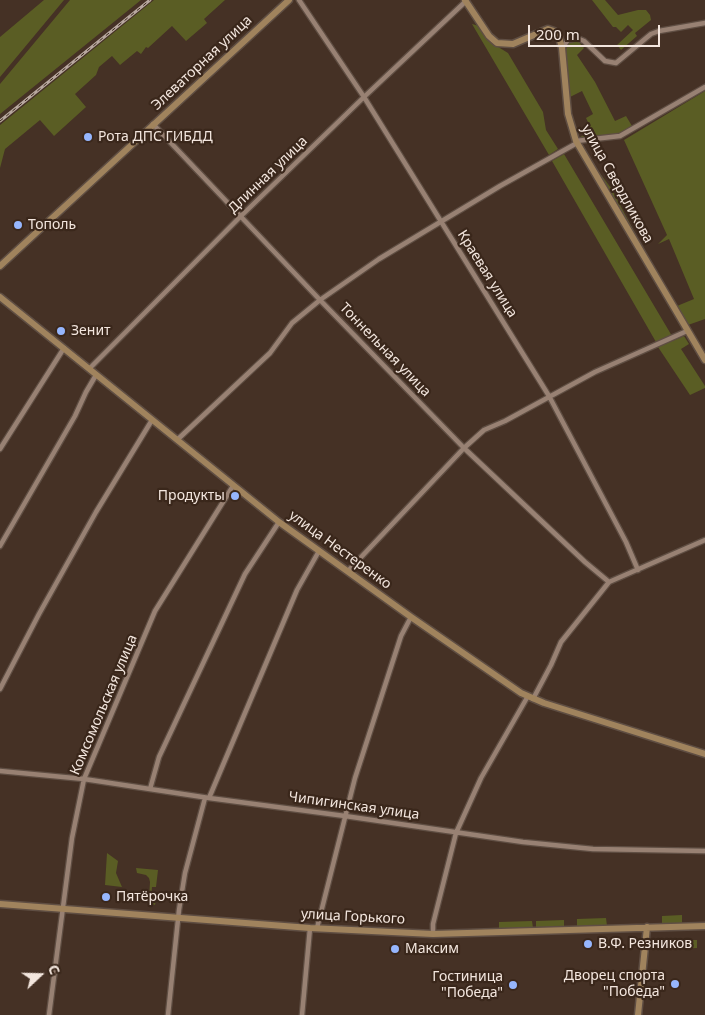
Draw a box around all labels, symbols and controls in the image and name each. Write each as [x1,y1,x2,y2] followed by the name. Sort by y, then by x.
[148,12,256,114] street label: Элеваторная улица
[530,15,662,47] scale bar
[536,24,580,44] text: 200 m
[577,122,657,246] street label: улица Свердликова
[98,129,213,145] place label: Рота ДПС ГИБДД
[82,131,94,143] marker: Рота ДПС ГИБДД
[225,133,311,217] street label: Длинная улица
[28,217,76,233] place label: Тополь
[12,219,24,231] marker: Тополь
[453,227,521,321] street label: Краевая улица
[336,300,434,400] street label: Тоннельная улица
[71,323,111,339] place label: Зенит
[55,325,67,337] marker: Зенит
[158,488,225,504] place label: Продукты
[229,490,241,502] marker: Продукты
[285,507,395,593] street label: улица Нестеренко
[67,632,141,778] street label: Комсомольская улица
[287,788,421,824] street label: Чипигинская улица
[116,889,188,905] place label: Пятёрочка
[100,891,112,903] marker: Пятёрочка
[301,906,405,928] street label: улица Горького
[598,936,692,952] place label: В.Ф. Резников
[582,938,594,950] marker: В.Ф. Резников
[405,941,459,957] place label: Максим
[389,943,401,955] marker: Максим
[15,950,65,1000] north arrow
[44,962,65,977] text: С
[564,968,665,1000] place label: Дворец спорта "Победа"
[432,969,503,1002] place label: Гостиница "Победа"
[669,978,681,990] marker: Дворец спорта "Победа"
[507,979,519,991] marker: Гостиница "Победа"

